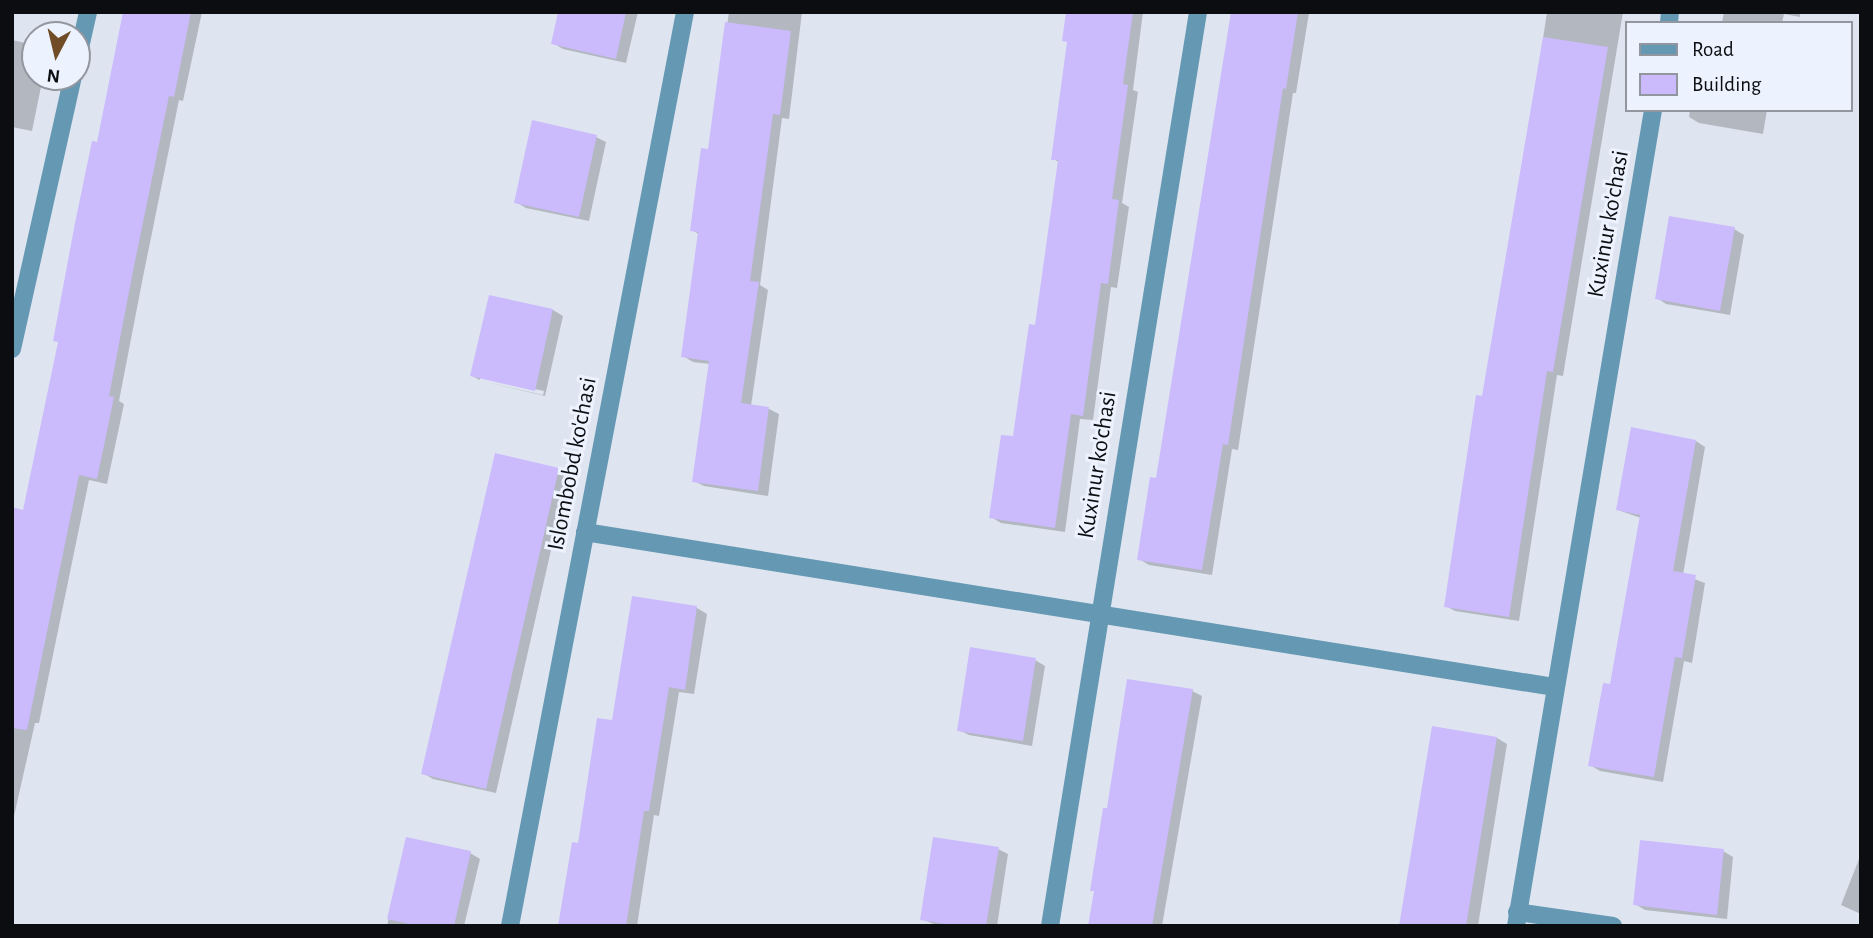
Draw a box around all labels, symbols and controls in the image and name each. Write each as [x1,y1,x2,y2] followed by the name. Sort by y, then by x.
[21,21,91,91] north arrow
[1624,21,1852,112] legend
[1692,39,1734,60] text: Road
[46,65,61,86] text: N
[1692,74,1761,95] text: Building
[1582,148,1636,300] street label: Kuxinur ko'chasi
[542,375,604,553] street label: Islombobd ko'chasi
[1072,389,1124,541] street label: Kuxinur ko'chasi

